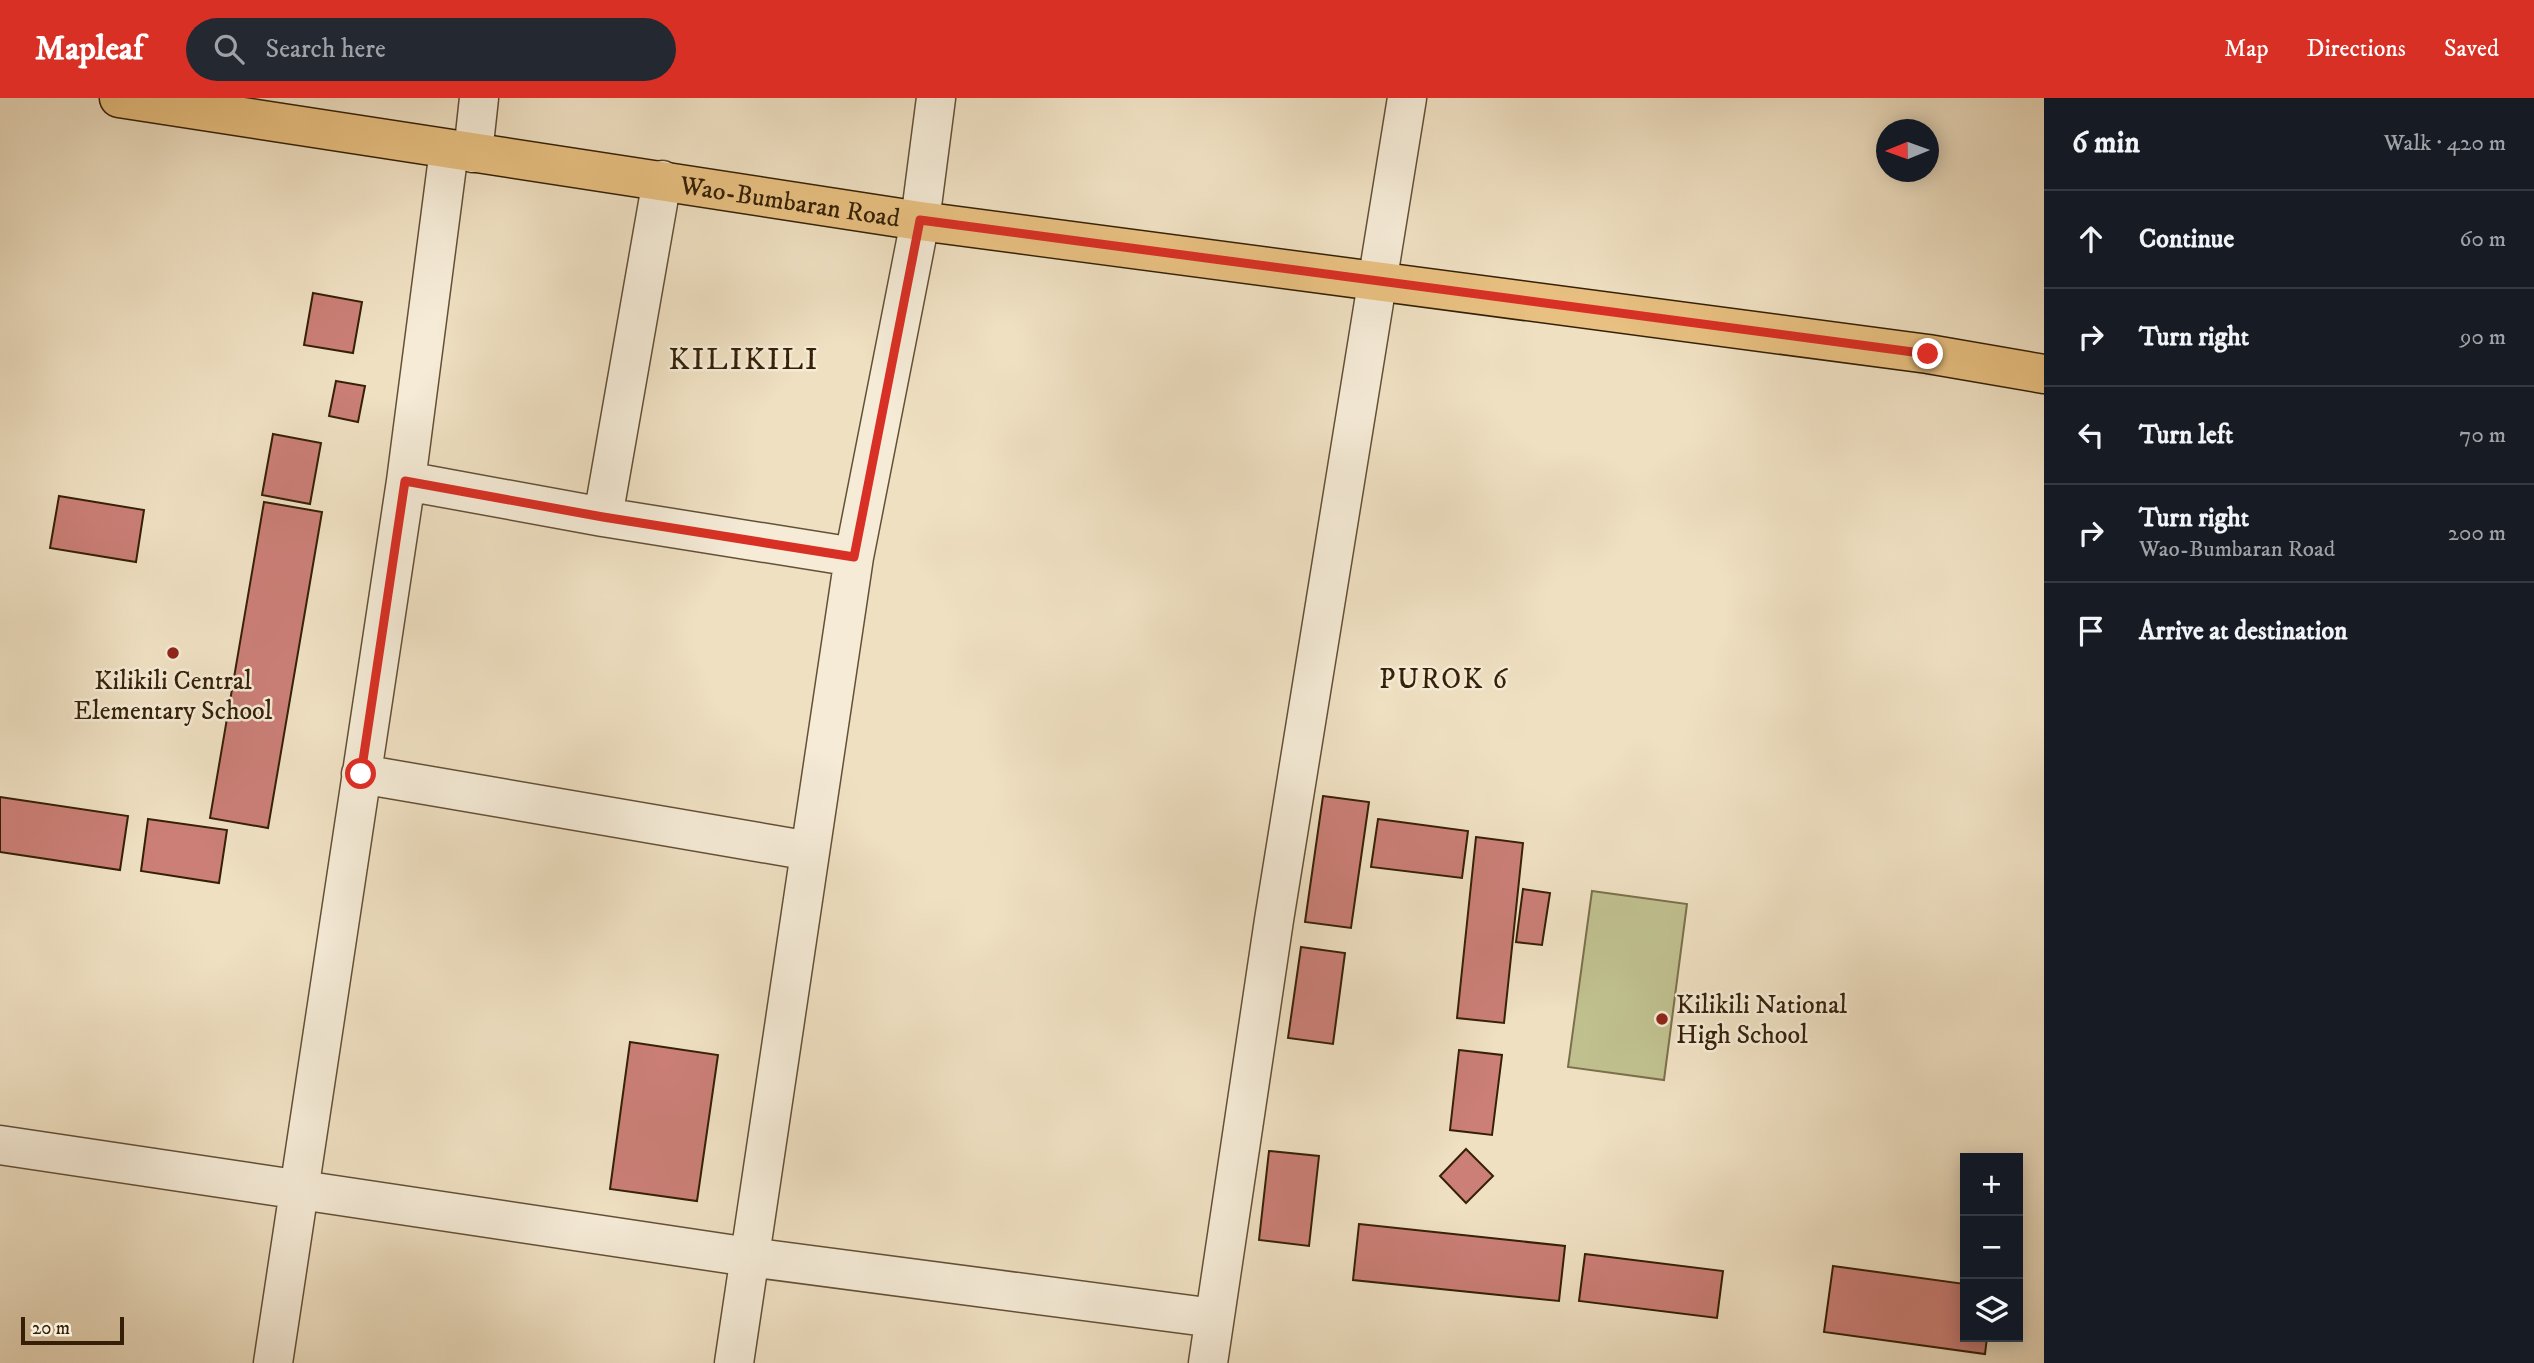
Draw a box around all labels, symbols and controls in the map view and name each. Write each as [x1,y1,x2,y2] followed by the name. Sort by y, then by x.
[186,18,676,81] search box
[35,29,144,70] text: Mapleaf
[210,30,248,68] icon: search
[266,33,386,66] text: Search here
[2224,34,2269,64] text: Map
[2307,34,2406,64] text: Directions
[2444,34,2499,64] text: Saved
[1876,119,1939,182] north arrow
[2072,125,2140,162] text: 6 min
[2384,129,2506,158] text: Walk · 420 m
[677,169,902,236] street label: Wao-Bumbaran Road
[2072,220,2110,258] icon: ahead
[2139,223,2234,256] text: Continue
[2459,225,2506,254] text: 60 m
[2072,318,2110,356] icon: right
[2139,321,2249,354] text: Turn right
[2460,323,2506,352] text: 90 m
[1912,338,1943,369] route end
[669,342,819,379] district label: KILIKILI
[2072,416,2110,454] icon: left
[2139,419,2233,452] text: Turn left
[2459,421,2506,450] text: 70 m
[2139,502,2249,535] text: Turn right
[2072,514,2110,552] icon: right
[2448,519,2506,548] text: 200 m
[2139,535,2335,564] text: Wao-Bumbaran Road
[2072,612,2110,650] icon: arrive
[2139,615,2348,648] text: Arrive at destination
[165,645,181,661] marker: Kilikili Central Elementary School
[1379,662,1509,697] district label: PUROK 6
[74,665,273,728] place label: Kilikili Central Elementary School
[345,758,376,789] route start
[1676,989,1847,1052] place label: Kilikili National High School
[1654,1011,1670,1027] marker: Kilikili National High School
[1960,1153,2023,1342] map controls
[1960,1153,2023,1216] button: +
[1960,1216,2023,1279] button: −
[1960,1279,2023,1342] button: layers
[21,1314,124,1346] scale bar
[32,1317,70,1340] text: 20 m

